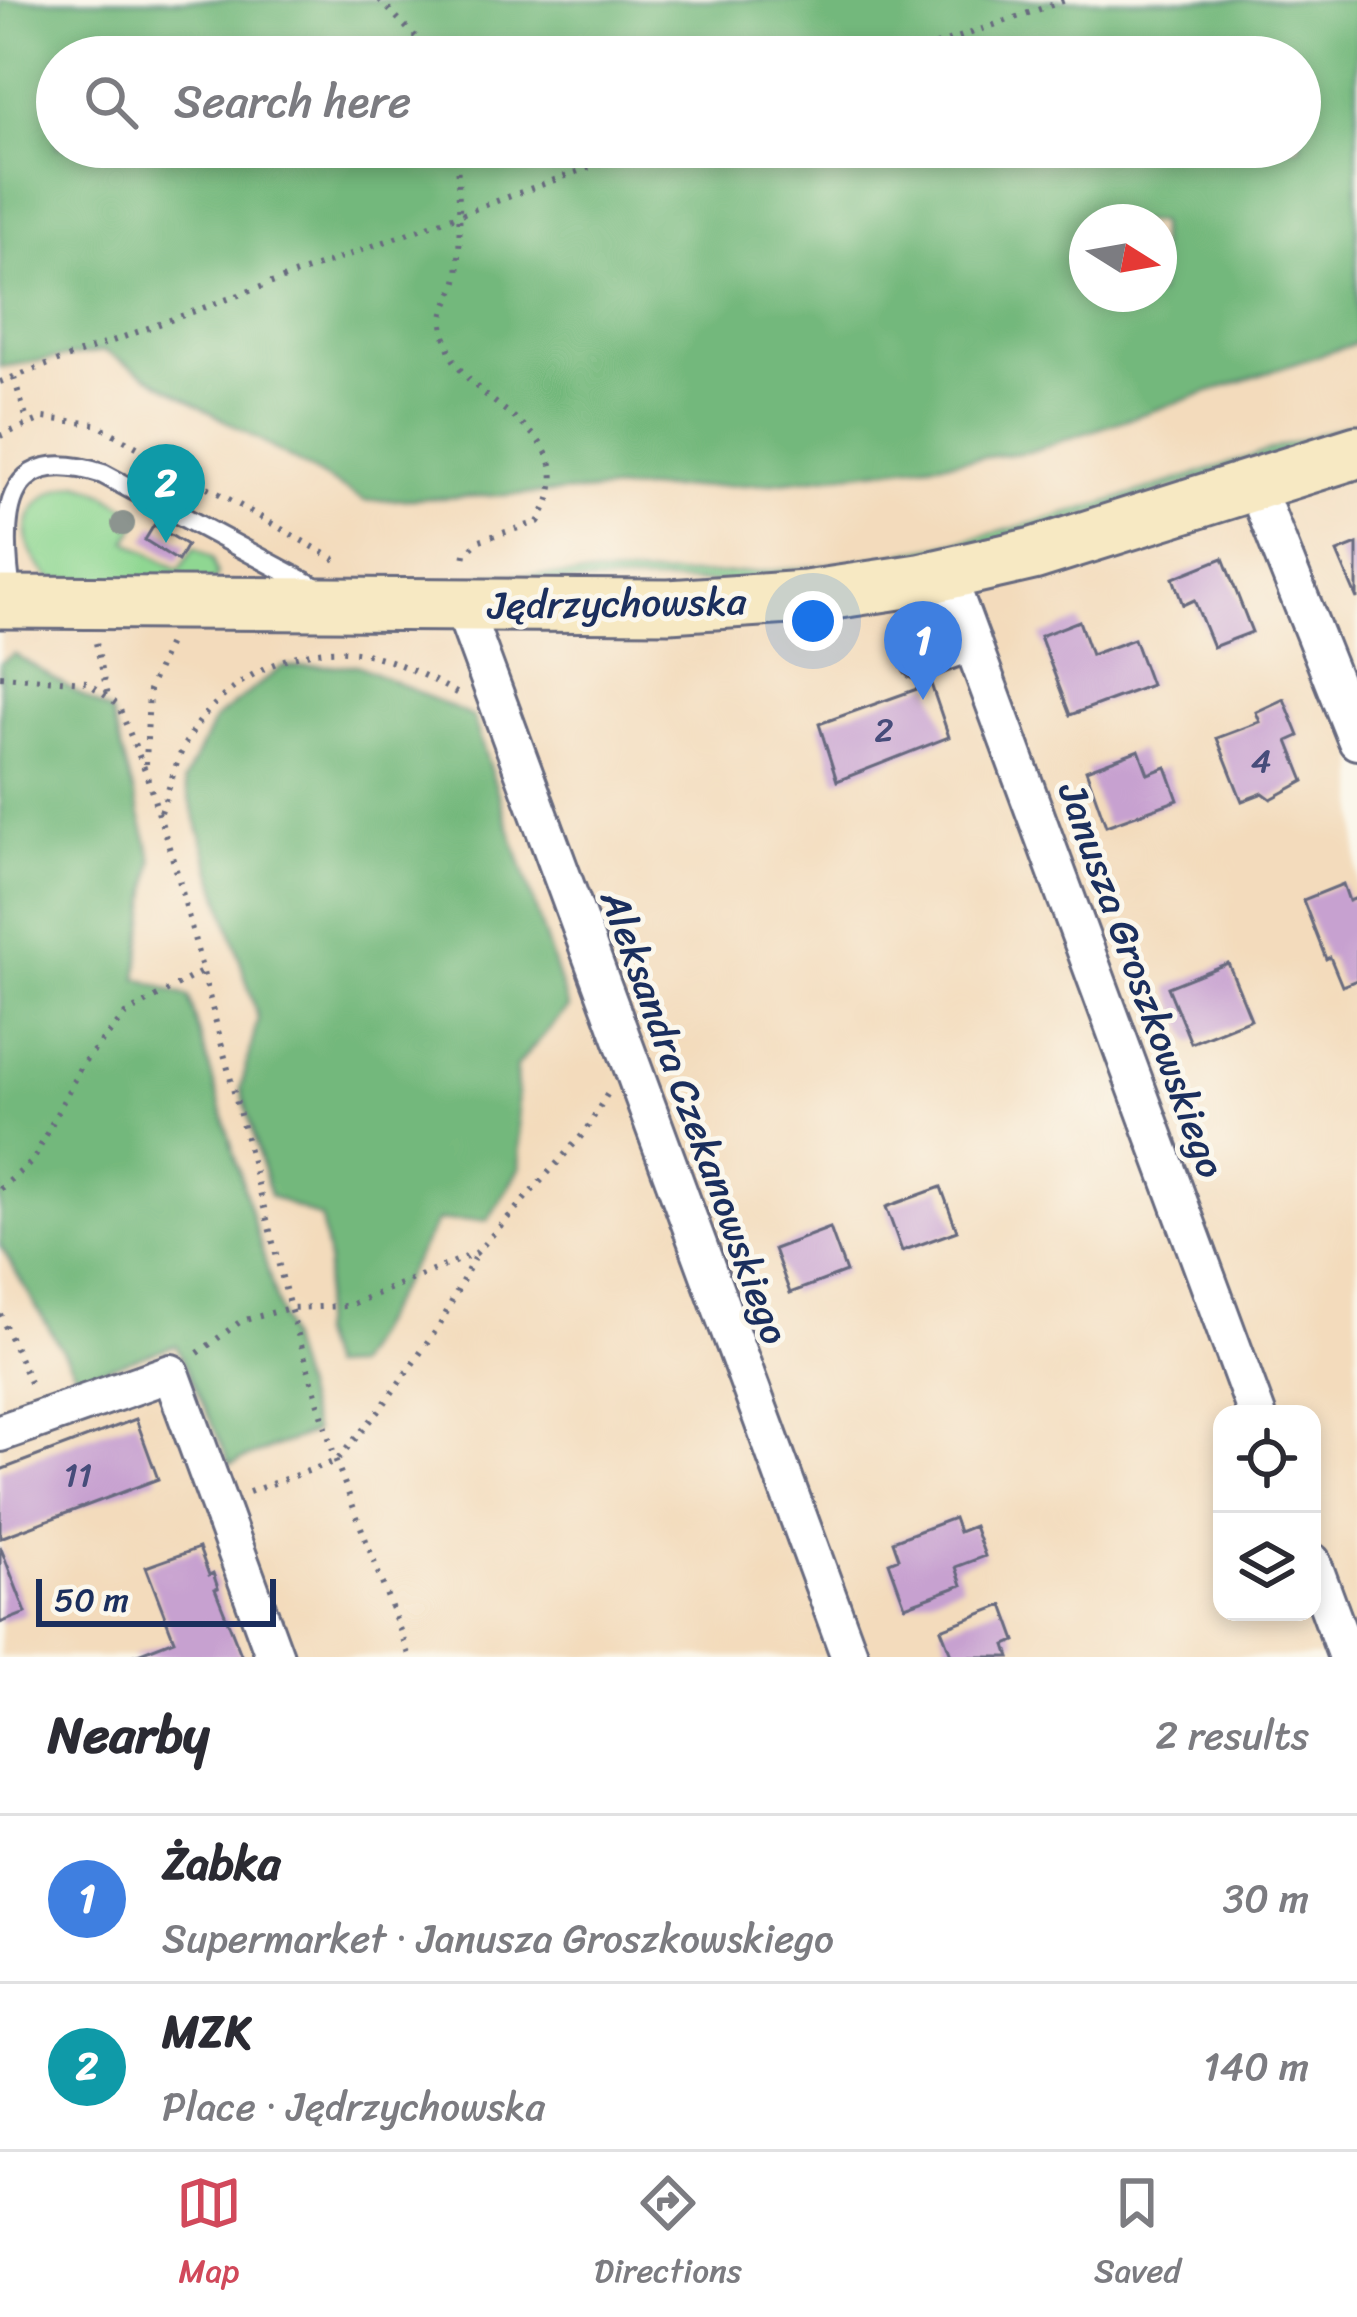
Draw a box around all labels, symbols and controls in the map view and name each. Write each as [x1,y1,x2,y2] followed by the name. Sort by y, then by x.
[36,36,1321,168] search box
[174,62,411,142] text: Search here
[78,69,144,135] icon: search
[1069,204,1177,312] north arrow
[127,444,205,543] pin: 2
[485,566,747,640] street label: Jędrzychowska
[783,591,843,651] your location
[884,601,962,700] pin: 1
[874,701,894,759] house number: 2
[1251,732,1271,790] house number: 4
[1038,770,1246,1188] street label: Janusza Groszkowskiego
[580,879,809,1354] street label: Aleksandra Czekanowskiego
[1213,1405,1321,1621] map controls
[1213,1405,1321,1513] button: locate
[64,1446,92,1504] house number: 11
[1213,1513,1321,1621] button: layers
[54,1571,129,1629] text: 50 m
[36,1573,276,1626] scale bar
[48,1690,209,1780] text: Nearby
[1155,1701,1309,1770] text: 2 results
[162,1824,280,1904] text: Żabka
[79,1864,95,1933] text: 1
[1223,1864,1309,1933] text: 30 m
[162,1904,834,1973] text: Supermarket · Janusza Groszkowskiego
[162,1992,252,2072] text: MZK
[76,2032,98,2101] text: 2
[1203,2032,1309,2101] text: 140 m
[162,2072,545,2141] text: Place · Jędrzychowska
[176,2170,242,2300] tab: Map
[594,2170,742,2300] tab: Directions
[1094,2170,1181,2300] tab: Saved

